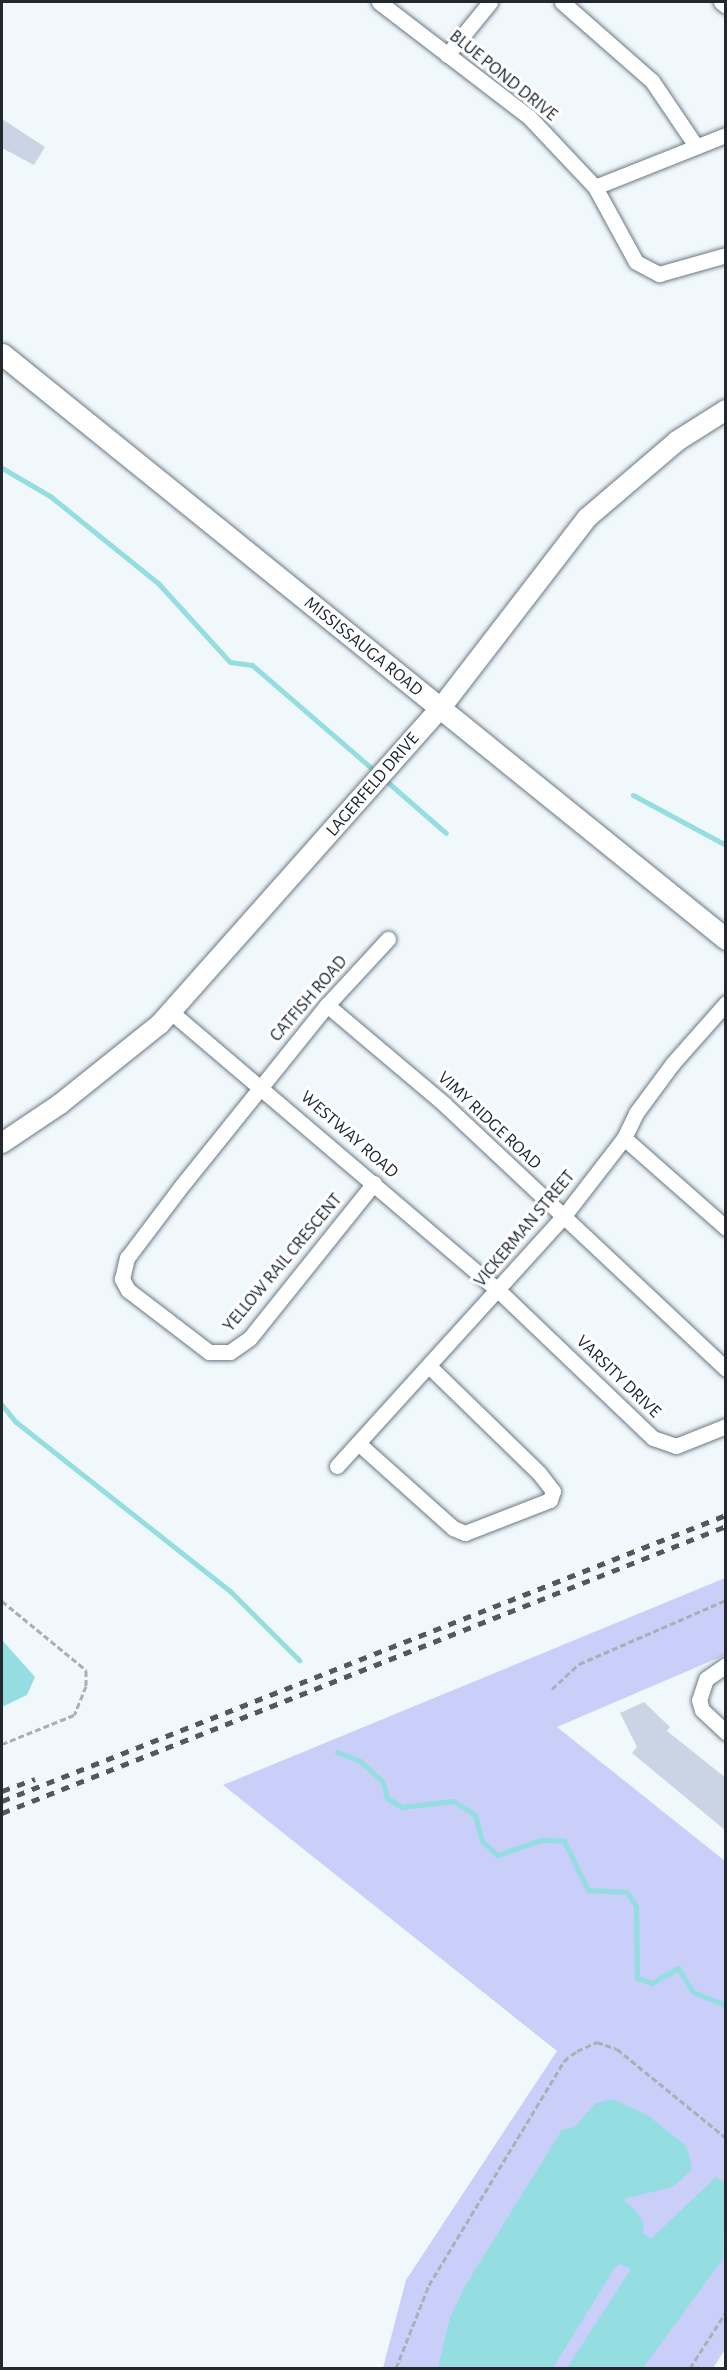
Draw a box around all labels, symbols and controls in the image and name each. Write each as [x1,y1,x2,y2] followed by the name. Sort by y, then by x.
[445,26,561,126] street label: BLUE POND DRIVE
[299,593,427,701] street label: MISSISSAUGA ROAD
[322,729,424,841] street label: LAGERFELD DRIVE
[266,952,352,1046] street label: CATFISH ROAD
[433,1068,545,1174] street label: VIMY RIDGE ROAD
[296,1087,402,1183] street label: WESTWAY ROAD
[470,1166,580,1292] street label: VICKERMAN STREET
[219,1189,347,1337] street label: YELLOW RAIL CRESCENT
[571,1331,665,1423] street label: VARSITY DRIVE

